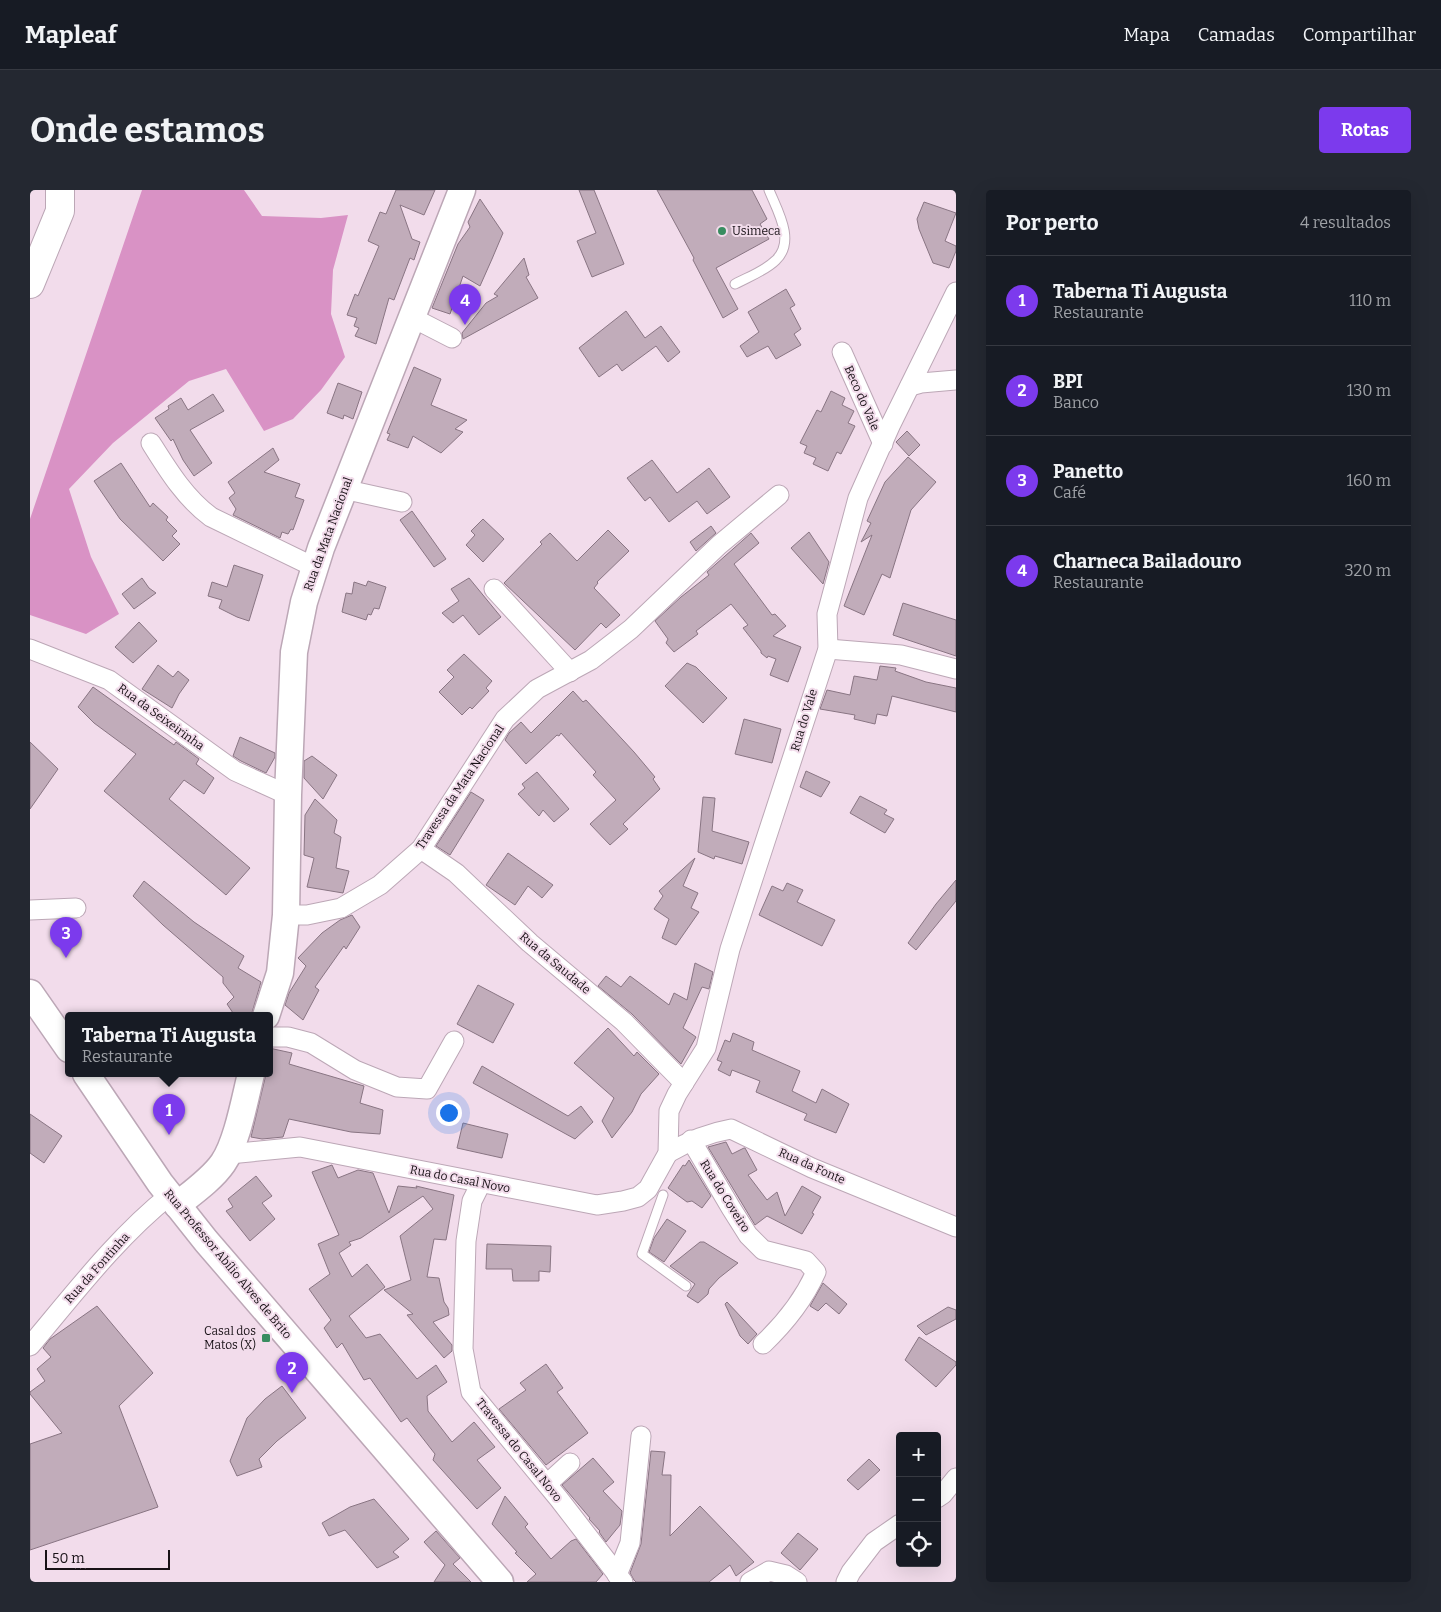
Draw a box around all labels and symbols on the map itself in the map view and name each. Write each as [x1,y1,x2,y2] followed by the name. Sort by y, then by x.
[732,224,781,238] place label: Usimeca
[716,225,728,237] marker: Usimeca
[449,284,481,325] pin: 4
[841,363,883,433] street label: Beco do Vale
[301,475,355,593] street label: Rua da Mata Nacional
[115,681,207,753] street label: Rua da Seixeirinha
[788,687,820,753] street label: Rua do Vale
[413,722,507,852] street label: Travessa da Mata Nacional
[50,917,82,958] pin: 3
[517,929,593,997] street label: Rua da Saudade
[153,1094,185,1135] pin: 1
[436,1100,462,1126] your location
[777,1145,847,1187] street label: Rua da Fonte
[697,1157,753,1235] street label: Rua do Coveiro
[409,1162,511,1196] street label: Rua do Casal Novo
[161,1186,295,1342] street label: Rua Professor Abílio Alves de Brito
[62,1229,133,1306] street label: Rua da Fontinha
[204,1324,256,1352] place label: Casal dos Matos (X)
[260,1332,272,1344] marker: Casal dos Matos (X)
[276,1352,308,1393] pin: 2
[473,1396,565,1504] street label: Travessa do Casal Novo
[45,1547,170,1570] scale bar

